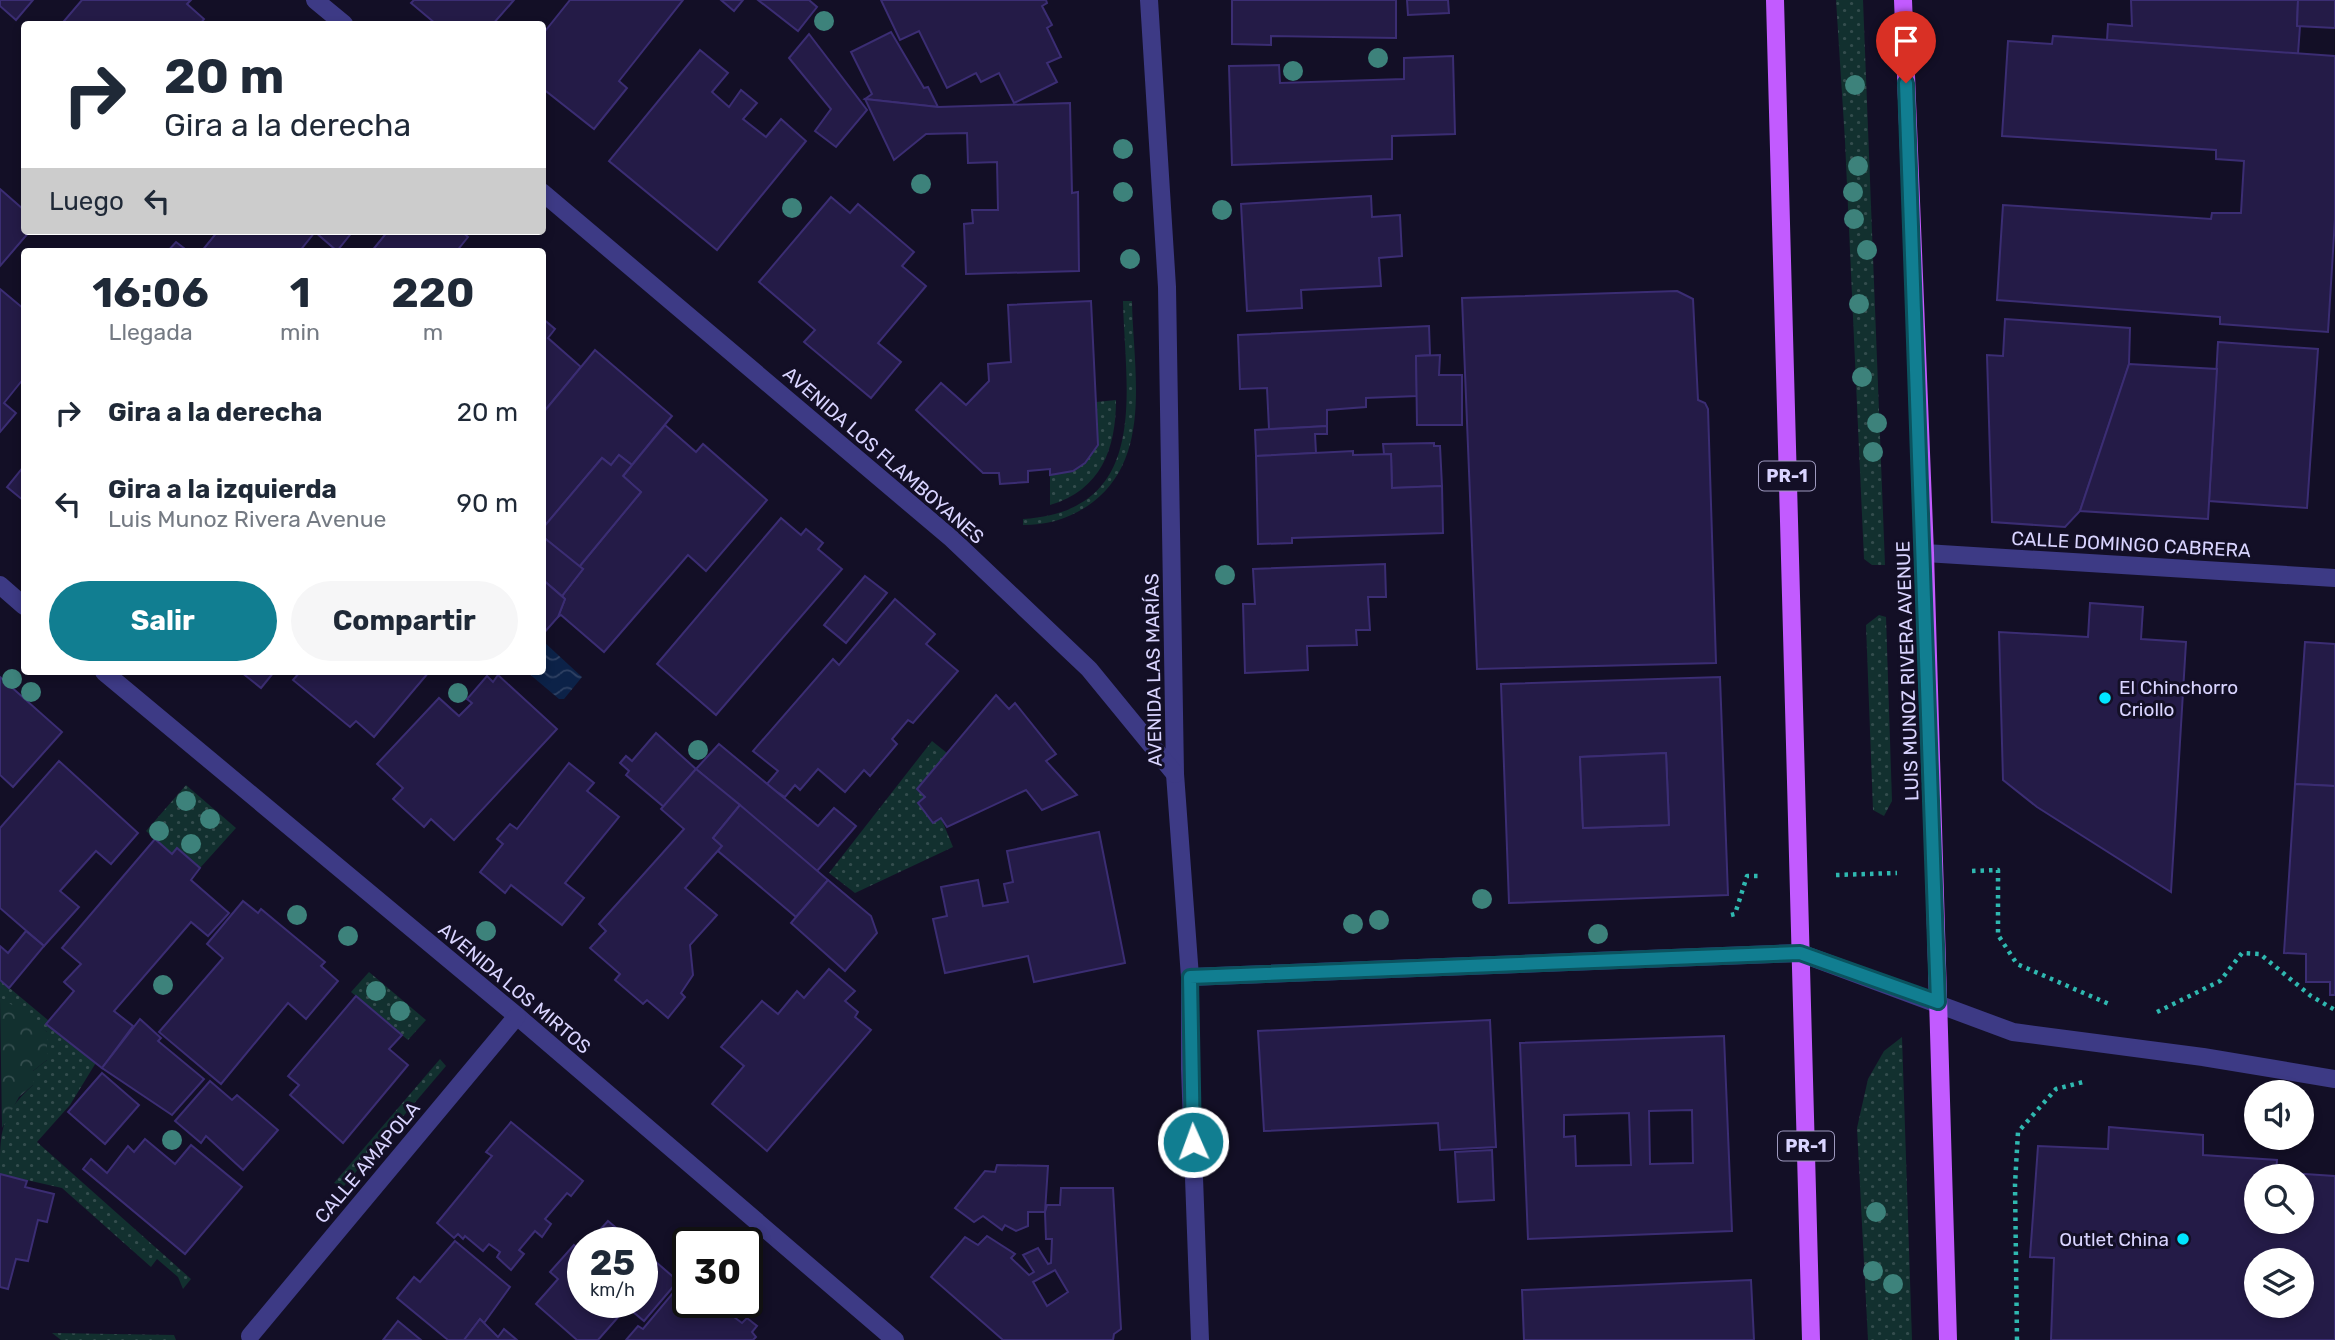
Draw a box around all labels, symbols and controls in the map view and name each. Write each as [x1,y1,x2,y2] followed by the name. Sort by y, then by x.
[1876,11,1936,83] pin
[1887,22,1925,60] icon: arrive
[164,47,285,105] text: 20 m
[49,49,140,140] icon: right
[164,106,411,144] text: Gira a la derecha
[138,182,176,220] icon: left
[49,186,124,217] text: Luego
[92,268,209,318] text: 16:06
[290,268,311,318] text: 1
[391,268,475,318] text: 220
[108,318,193,346] text: Llegada
[280,318,320,346] text: min
[423,318,443,346] text: m
[779,362,989,549] street label: AVENIDA LOS FLAMBOYANES
[49,394,87,432] icon: right
[108,397,322,428] text: Gira a la derecha
[457,397,518,428] text: 20 m
[1759,462,1815,490] road number: PR-1
[108,474,337,505] text: Gira a la izquierda
[49,485,87,523] icon: left
[457,488,518,519] text: 90 m
[108,505,386,533] text: Luis Munoz Rivera Avenue
[2011,527,2252,562] street label: CALLE DOMINGO CABRERA
[1891,541,1924,801] street label: LUIS MUNOZ RIVERA AVENUE
[1140,573,1167,767] street label: AVENIDA LAS MARÍAS
[49,581,277,661] button: Salir
[291,581,518,661] button: Compartir
[2119,676,2238,721] place label: El Chinchorro Criollo
[2097,690,2113,706] marker: El Chinchorro Criollo
[434,918,595,1059] street label: AVENIDA LOS MIRTOS
[2244,1080,2314,1318] map controls
[2244,1080,2314,1150] button: sound
[310,1097,425,1228] street label: CALLE AMAPOLA
[1156,1105,1230,1179] position arrow
[1778,1132,1834,1161] road number: PR-1
[2244,1164,2314,1234] button: search
[672,1227,763,1318] speed limit sign: 30
[2059,1228,2169,1251] place label: Outlet China
[2175,1231,2191,1247] marker: Outlet China
[590,1242,635,1284] text: 25
[2244,1248,2314,1318] button: layers
[590,1279,635,1301] text: km/h

